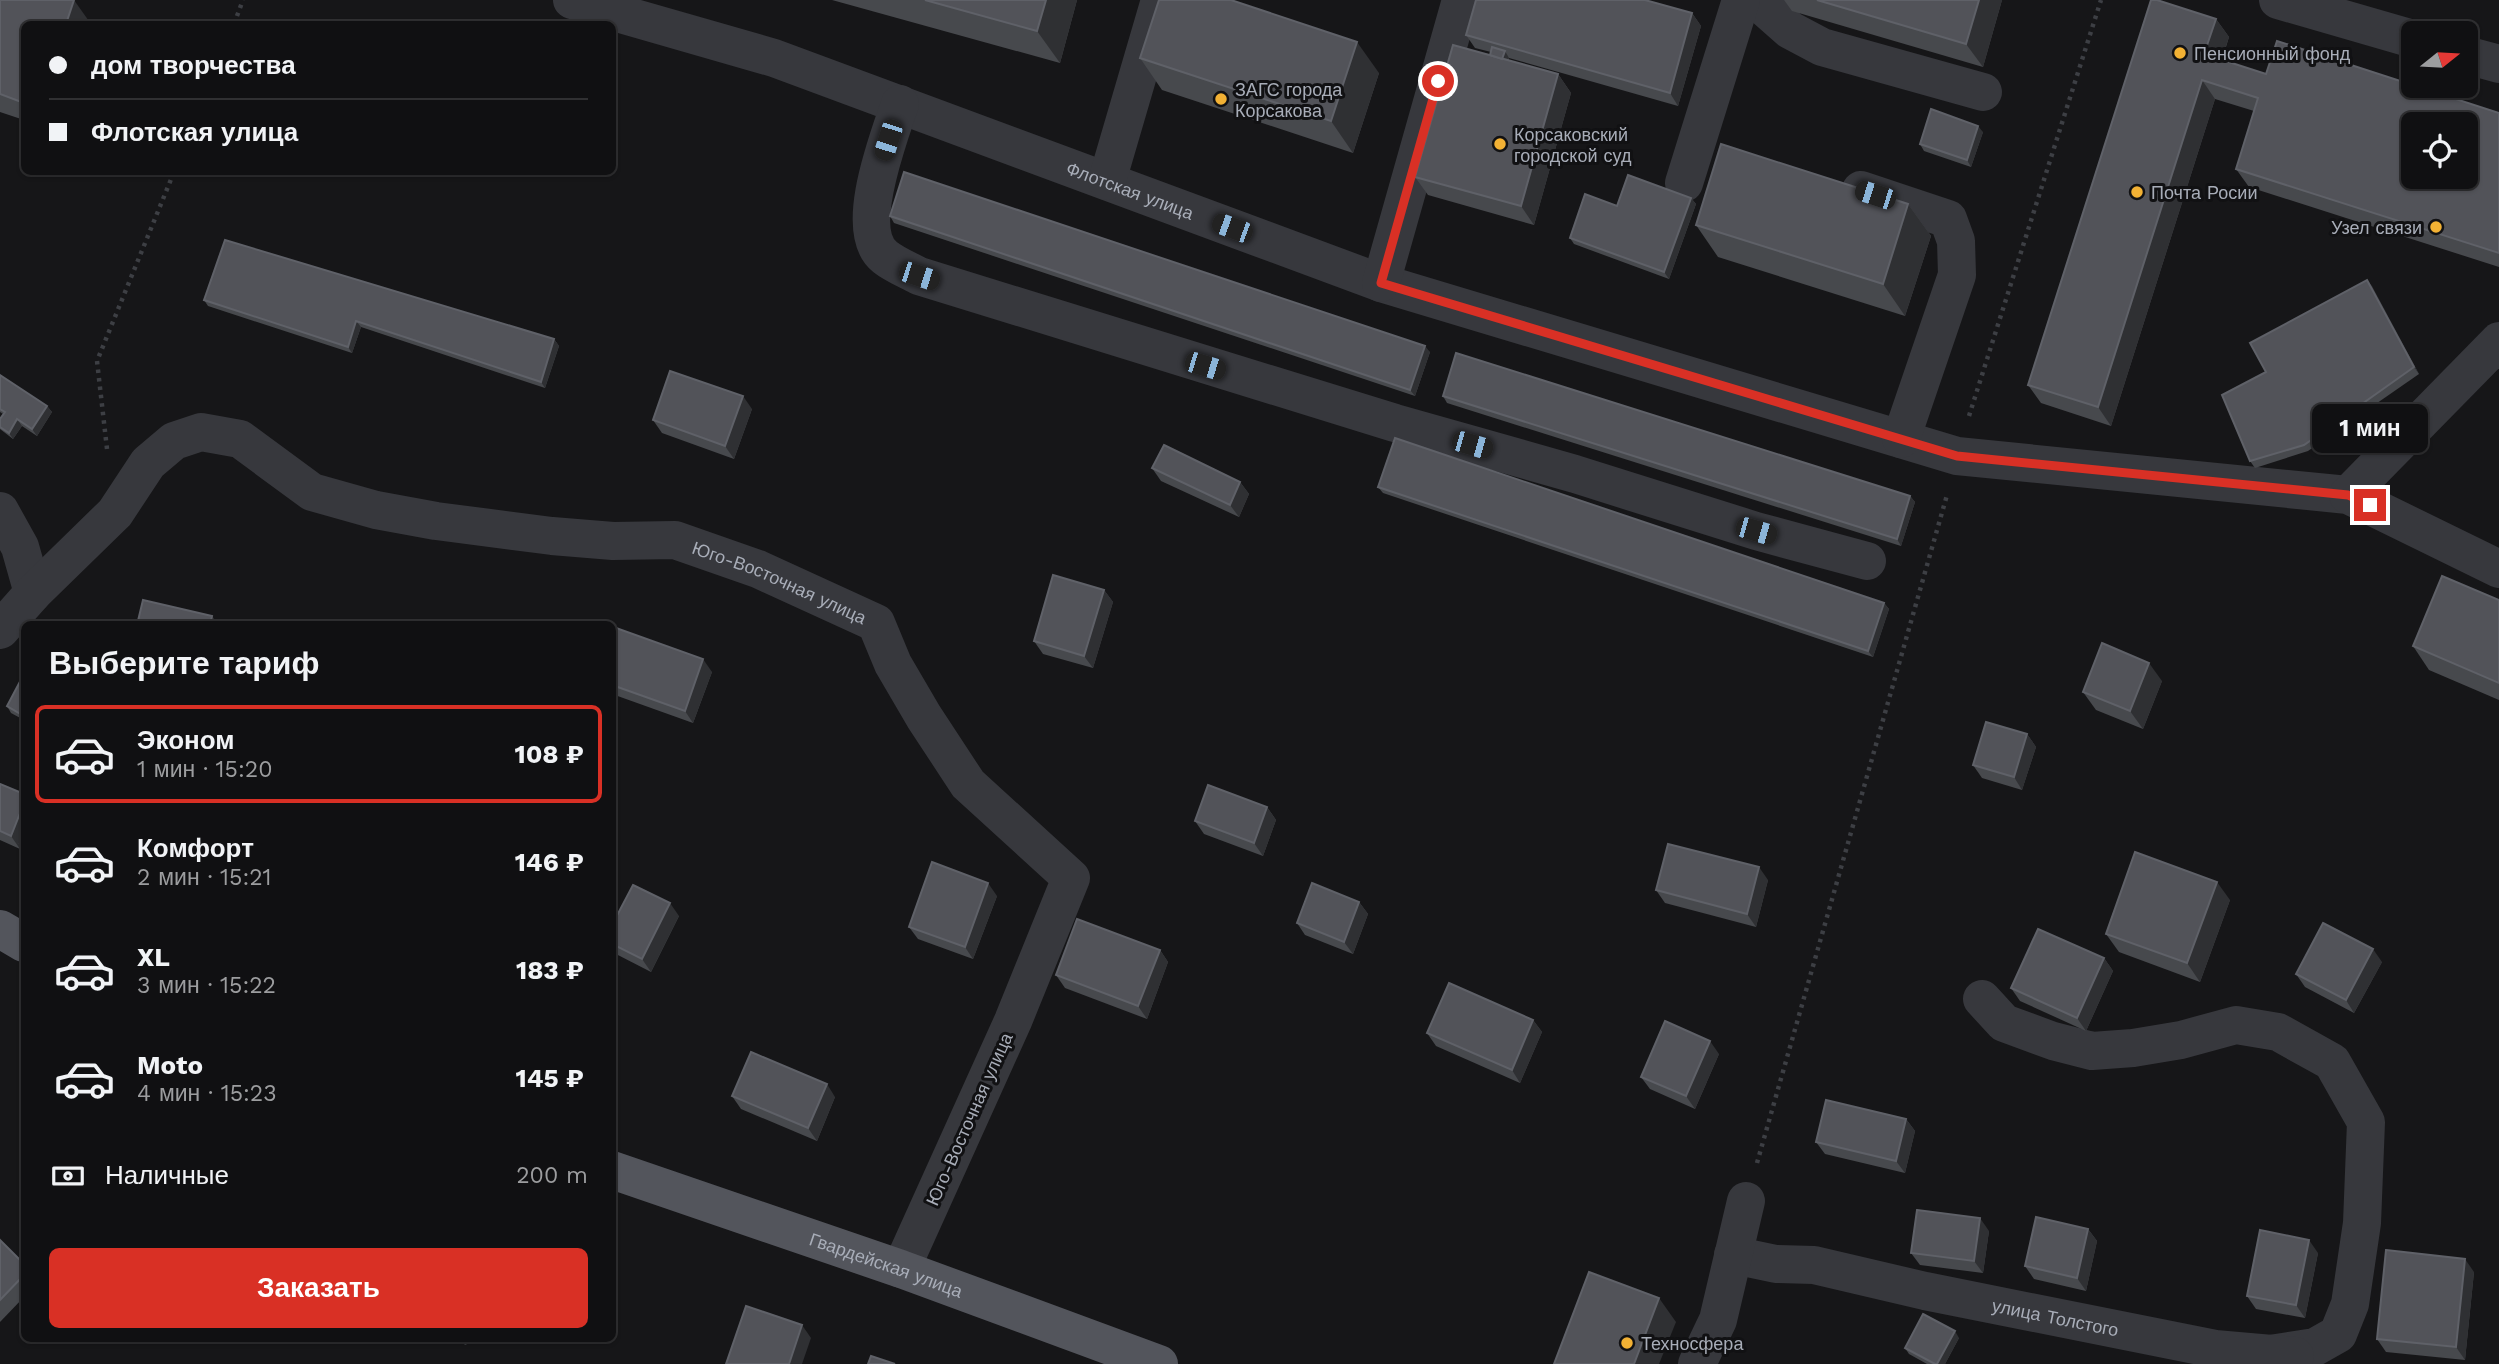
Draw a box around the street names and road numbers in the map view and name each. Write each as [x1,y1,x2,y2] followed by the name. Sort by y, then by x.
[1064,157,1198,224] street label: Флотская улица
[690,536,871,628] street label: Юго-Восточная улица
[921,1028,1017,1209] street label: Юго-Восточная улица
[807,1228,967,1302] street label: Гвардейская улица
[1990,1294,2121,1340] street label: улица Толстого

